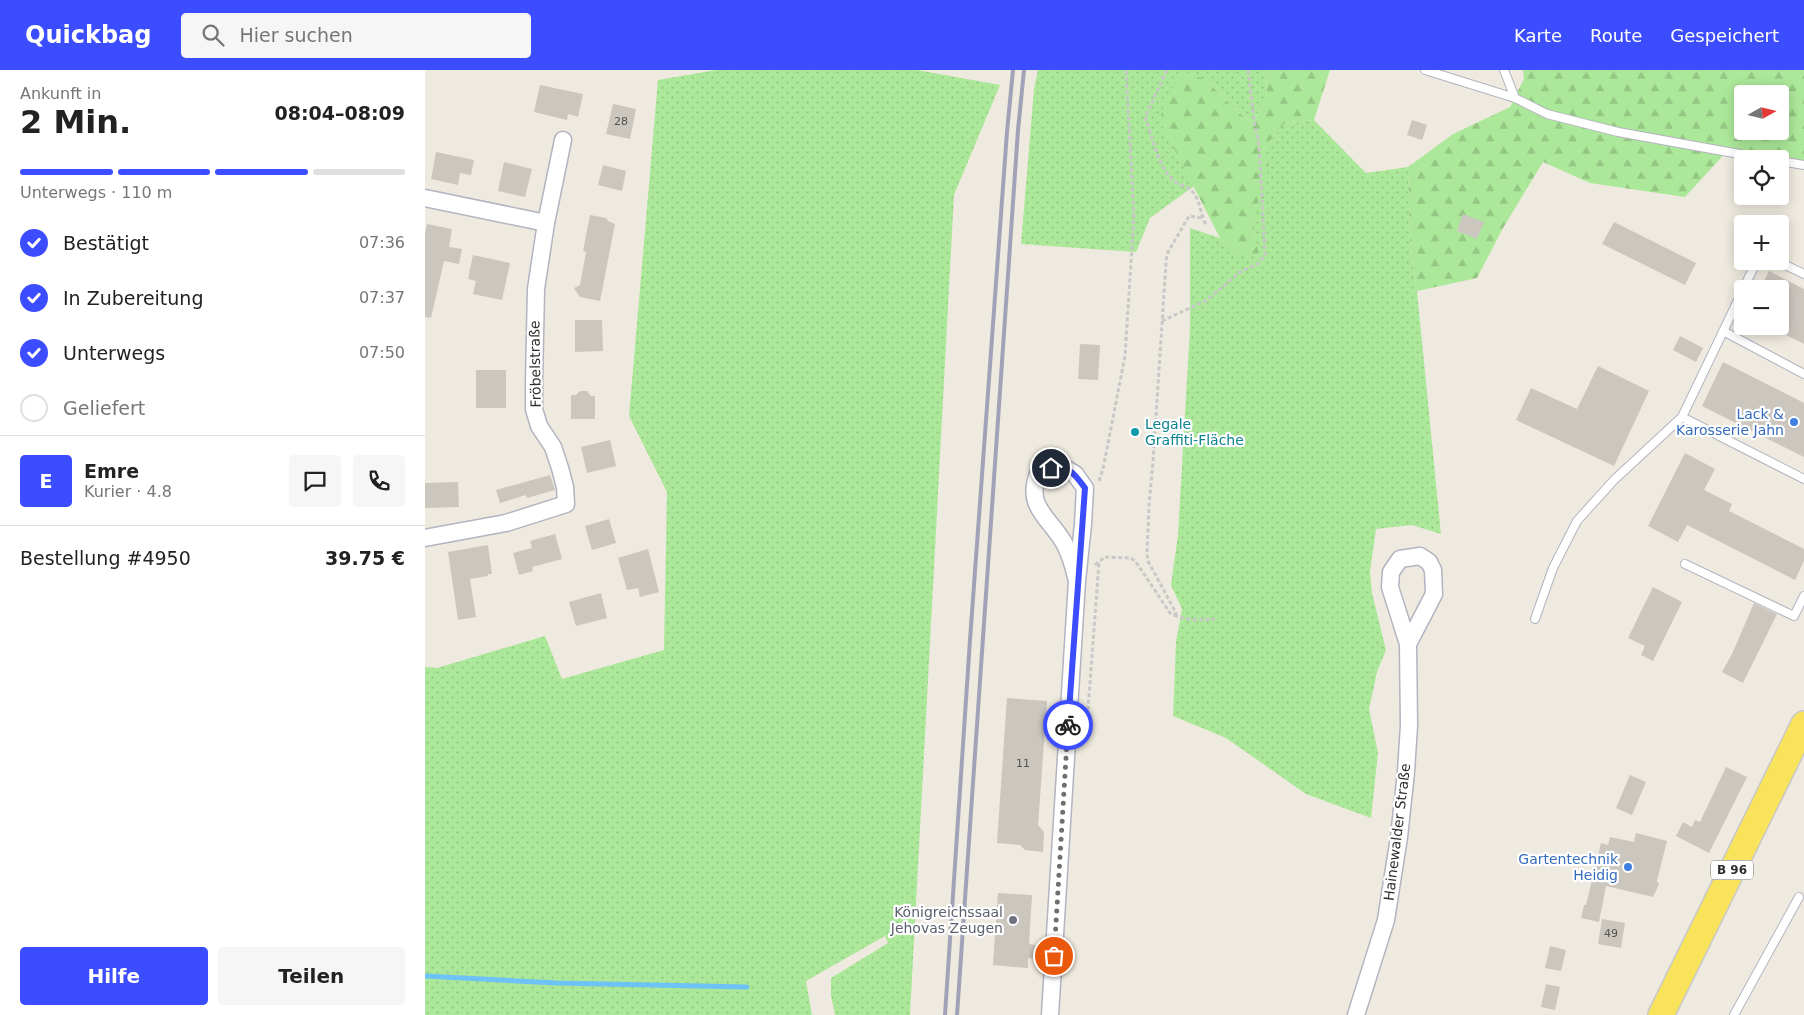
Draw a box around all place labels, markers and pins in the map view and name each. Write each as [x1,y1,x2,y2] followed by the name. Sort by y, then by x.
[1676,406,1784,438] place label: Lack & Karosserie Jahn
[1145,416,1244,448] place label: Legale Graffiti-Fläche
[1788,416,1800,428] marker: Lack & Karosserie Jahn
[1129,426,1141,438] marker: Legale Graffiti-Fläche
[1030,447,1072,489] pin
[1518,851,1619,883] place label: Gartentechnik Heidig
[1622,861,1634,873] marker: Gartentechnik Heidig
[890,904,1003,936] place label: Königreichssaal Jehovas Zeugen
[1007,914,1019,926] marker: Königreichssaal Jehovas Zeugen
[1033,935,1075,977] pin

